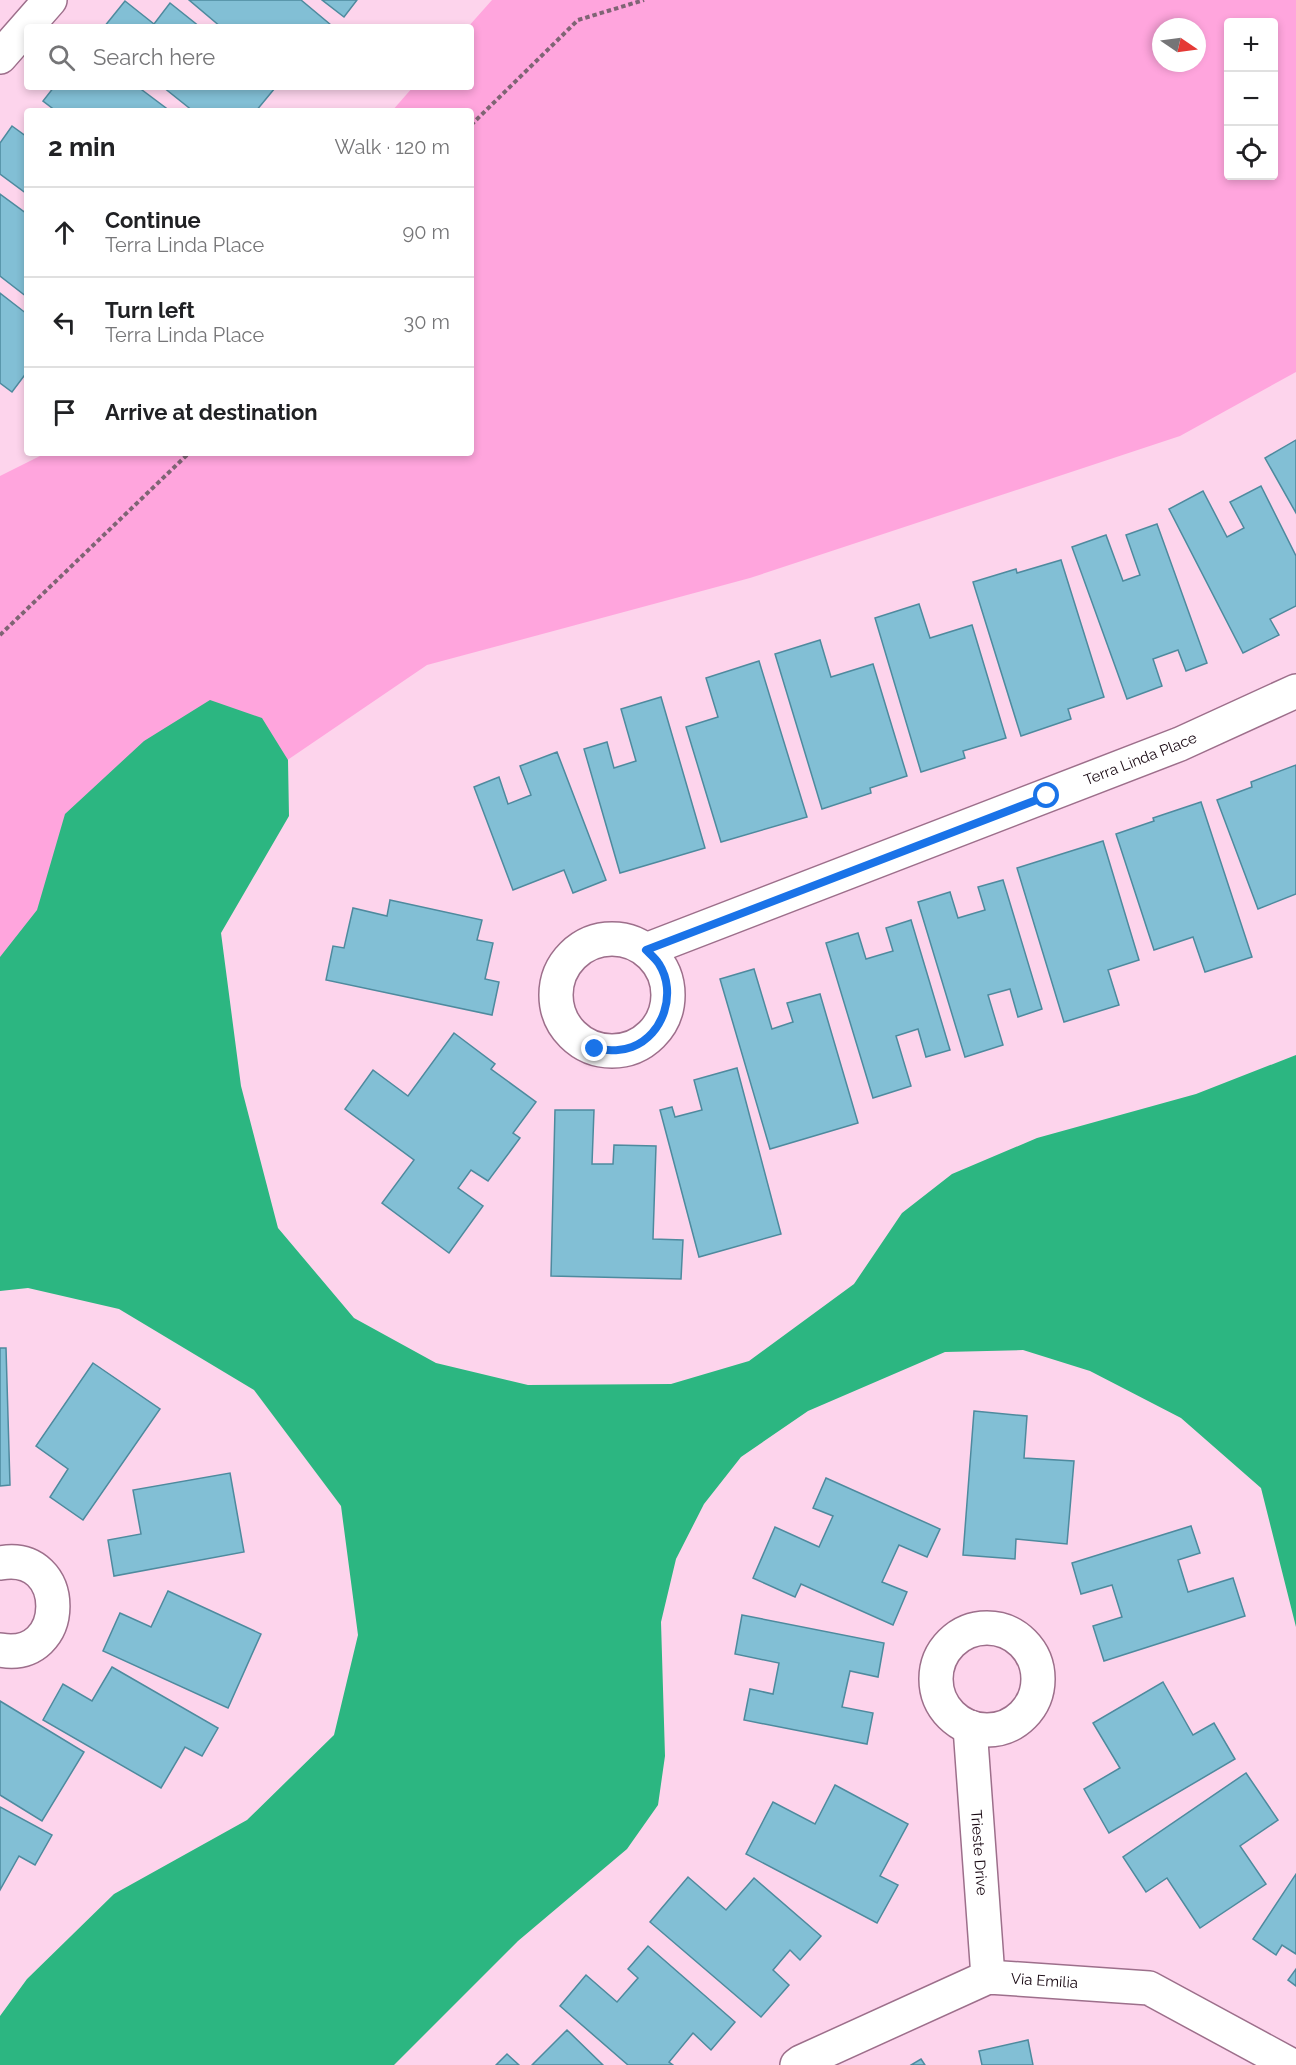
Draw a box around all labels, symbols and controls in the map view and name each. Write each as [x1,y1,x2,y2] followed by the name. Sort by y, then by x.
[1152,18,1206,72] north arrow
[1224,18,1278,180] map controls
[1224,18,1278,72] button: +
[24,24,474,90] search box
[45,41,78,74] icon: search
[93,44,215,70] text: Search here
[1224,72,1278,126] button: −
[1224,126,1278,180] button: locate
[48,132,115,162] text: 2 min
[335,135,450,159] text: Walk · 120 m
[105,207,201,233] text: Continue
[48,216,81,249] icon: ahead
[403,220,450,244] text: 90 m
[105,233,264,257] text: Terra Linda Place
[105,297,195,323] text: Turn left
[48,306,81,339] icon: left
[404,310,450,334] text: 30 m
[105,323,264,347] text: Terra Linda Place
[48,396,81,429] icon: arrive
[105,399,318,425] text: Arrive at destination
[1081,728,1200,789] street label: Terra Linda Place
[1033,782,1059,808] route start
[581,1035,607,1061] route end
[967,1809,991,1896] street label: Trieste Drive
[1010,1970,1079,1992] street label: Via Emilia

